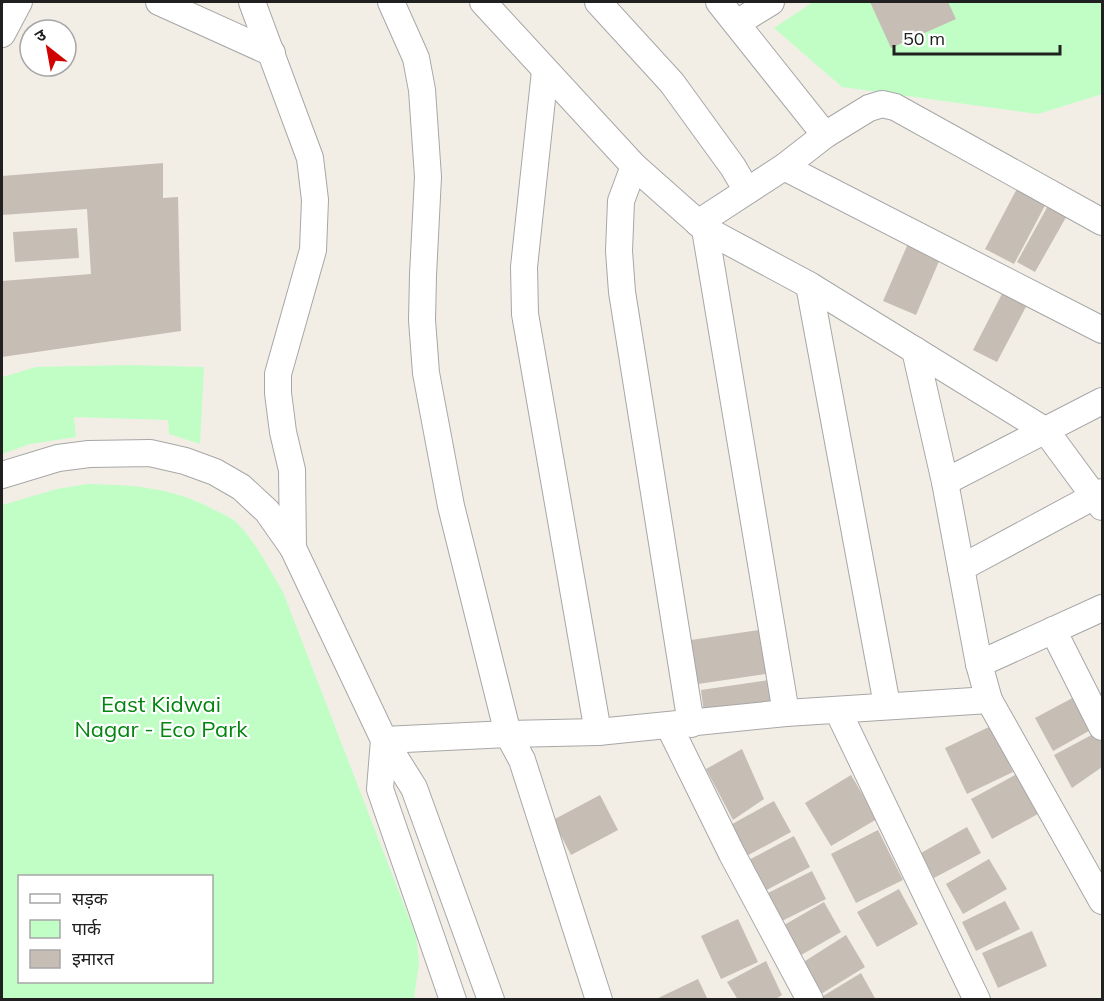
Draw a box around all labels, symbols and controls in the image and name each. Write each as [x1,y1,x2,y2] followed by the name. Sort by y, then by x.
[18,18,78,78] north arrow
[894,18,1060,56] scale bar
[31,24,50,46] text: उ
[903,27,945,50] text: 50 m
[74,690,248,743] park label: East Kidwai Nagar - Eco Park
[18,875,213,983] legend
[72,887,109,910] text: सड़क
[72,917,102,940] text: पार्क
[72,947,115,970] text: इमारत

